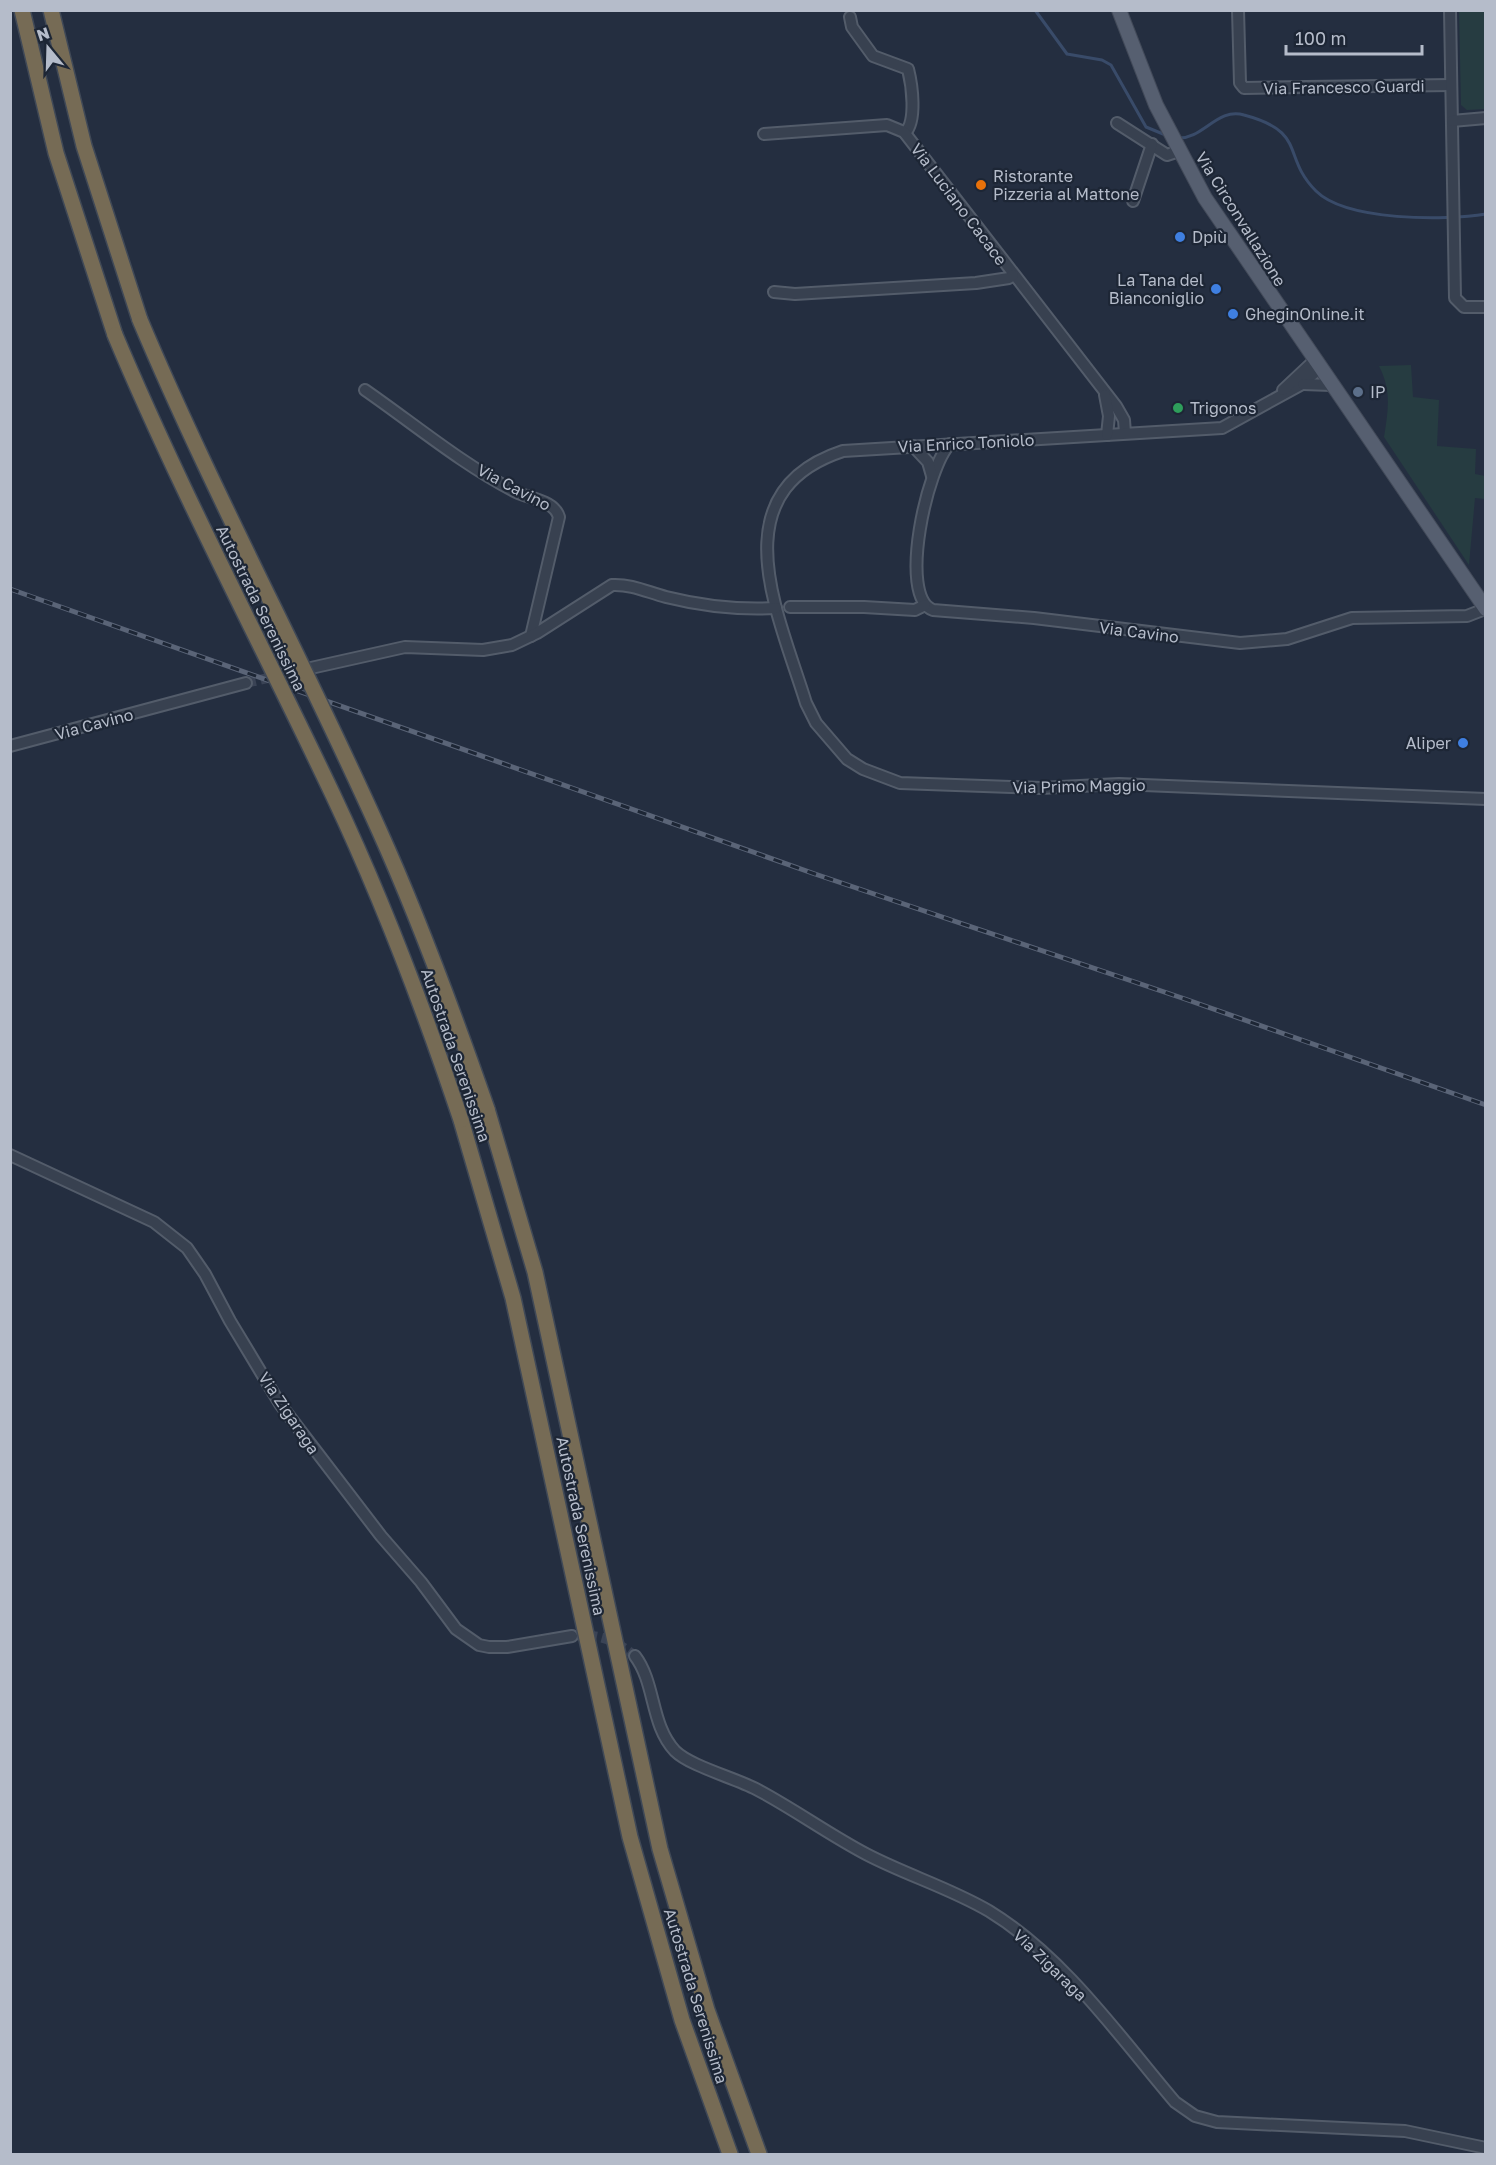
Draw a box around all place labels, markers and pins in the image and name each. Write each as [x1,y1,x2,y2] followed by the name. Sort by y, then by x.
[993,166,1139,204] place label: Ristorante Pizzeria al Mattone
[974,178,988,192] marker: Ristorante Pizzeria al Mattone
[1192,227,1227,247] place label: Dpiù
[1173,230,1187,244] marker: Dpiù
[1109,270,1204,308] place label: La Tana del Bianconiglio
[1209,282,1223,296] marker: La Tana del Bianconiglio
[1245,304,1365,324] place label: GheginOnline.it
[1226,307,1240,321] marker: GheginOnline.it
[1370,382,1386,402] place label: IP
[1351,385,1365,399] marker: IP
[1190,398,1256,418] place label: Trigonos
[1171,401,1185,415] marker: Trigonos
[1406,733,1451,753] place label: Aliper
[1456,736,1470,750] marker: Aliper

